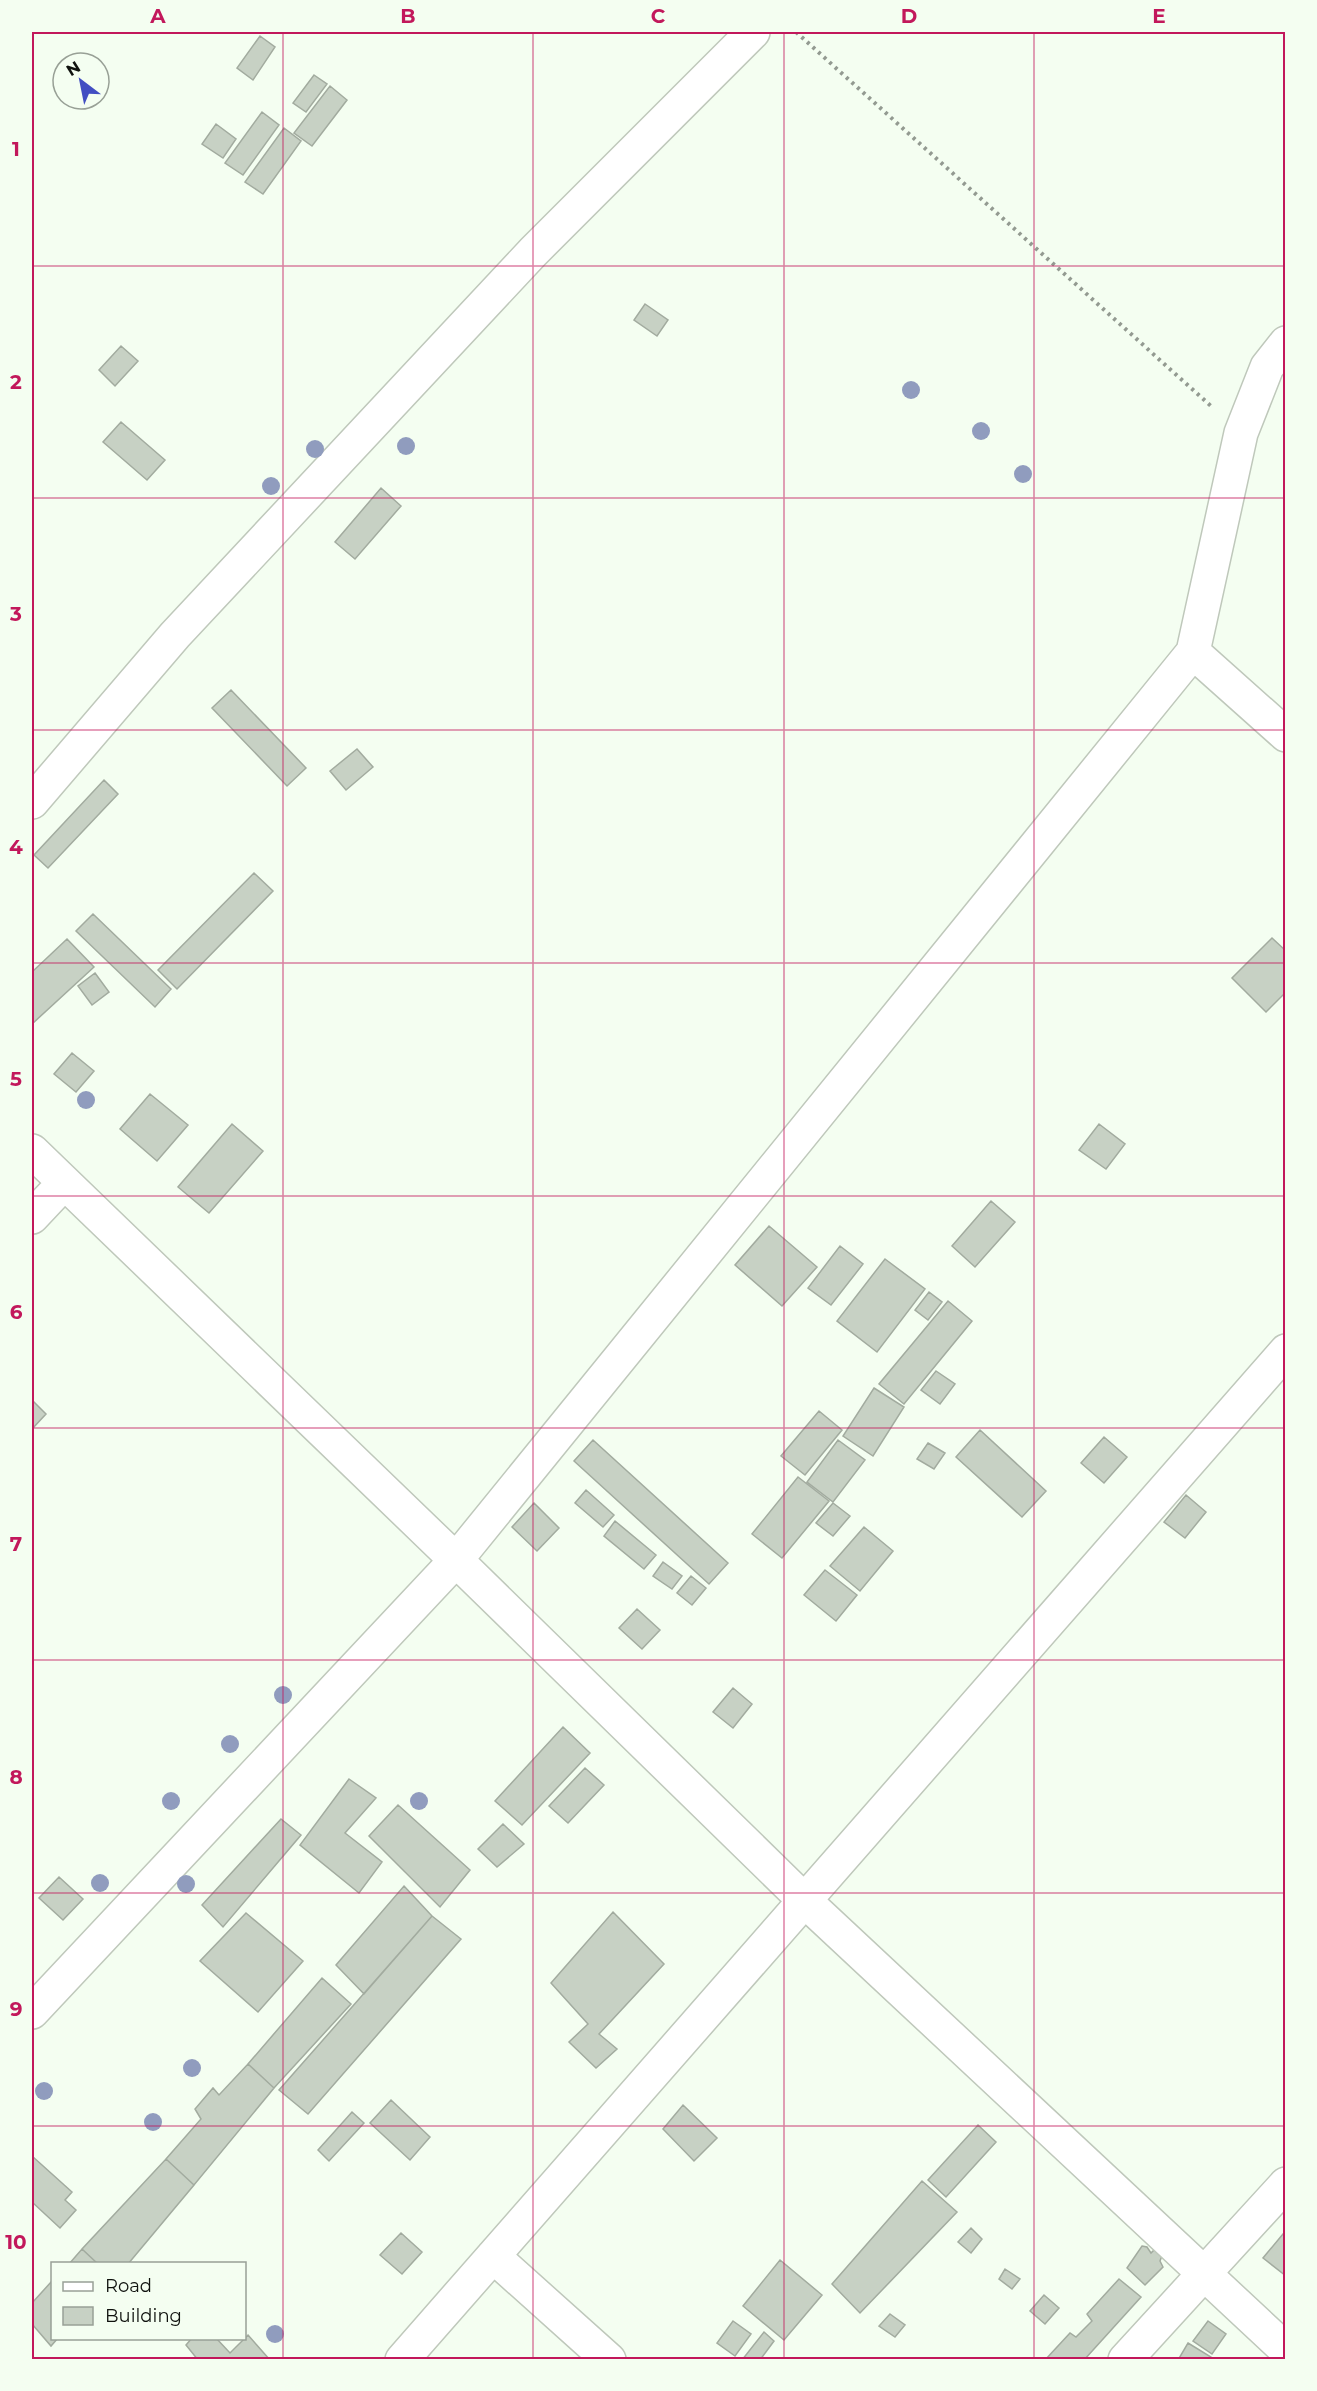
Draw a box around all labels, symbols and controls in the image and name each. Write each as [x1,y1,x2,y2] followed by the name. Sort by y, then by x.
[149,4,166,28] text: A
[400,4,416,28] text: B
[651,4,666,28] text: C
[901,4,917,28] text: D
[1152,4,1166,28] text: E
[51,51,111,111] north arrow
[63,57,84,80] text: N
[12,137,20,161] text: 1
[10,370,22,394] text: 2
[9,602,22,626] text: 3
[9,835,23,859] text: 4
[10,1067,22,1091] text: 5
[10,1300,23,1324] text: 6
[10,1532,22,1556] text: 7
[9,1765,23,1789] text: 8
[10,1997,22,2021] text: 9
[5,2230,27,2254] text: 10
[51,2262,246,2340] legend
[105,2275,152,2297] text: Road
[105,2305,182,2327] text: Building

